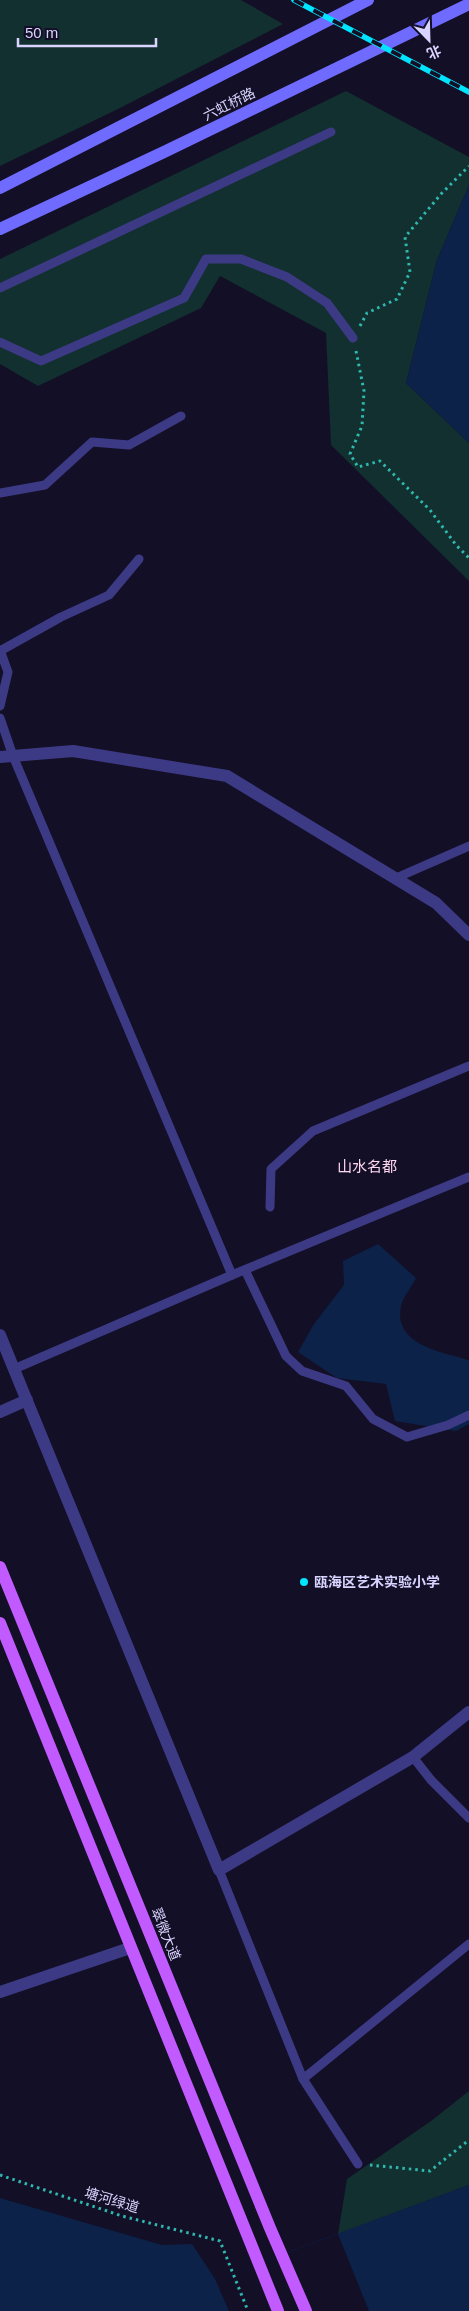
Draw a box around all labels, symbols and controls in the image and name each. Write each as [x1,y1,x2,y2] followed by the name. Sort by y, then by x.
[18,15,155,47] scale bar
[404,15,454,65] north arrow
[25,24,58,41] text: 50 m
[425,42,444,62] text: 北
[200,85,258,123] street label: 六虹桥路
[337,1158,397,1175] district label: 山水名都
[314,1574,440,1590] place label: 瓯海区艺术实验小学
[298,1576,310,1588] marker: 瓯海区艺术实验小学
[148,1905,184,1963] street label: 翠微大道
[83,2184,141,2216] street label: 塘河绿道

